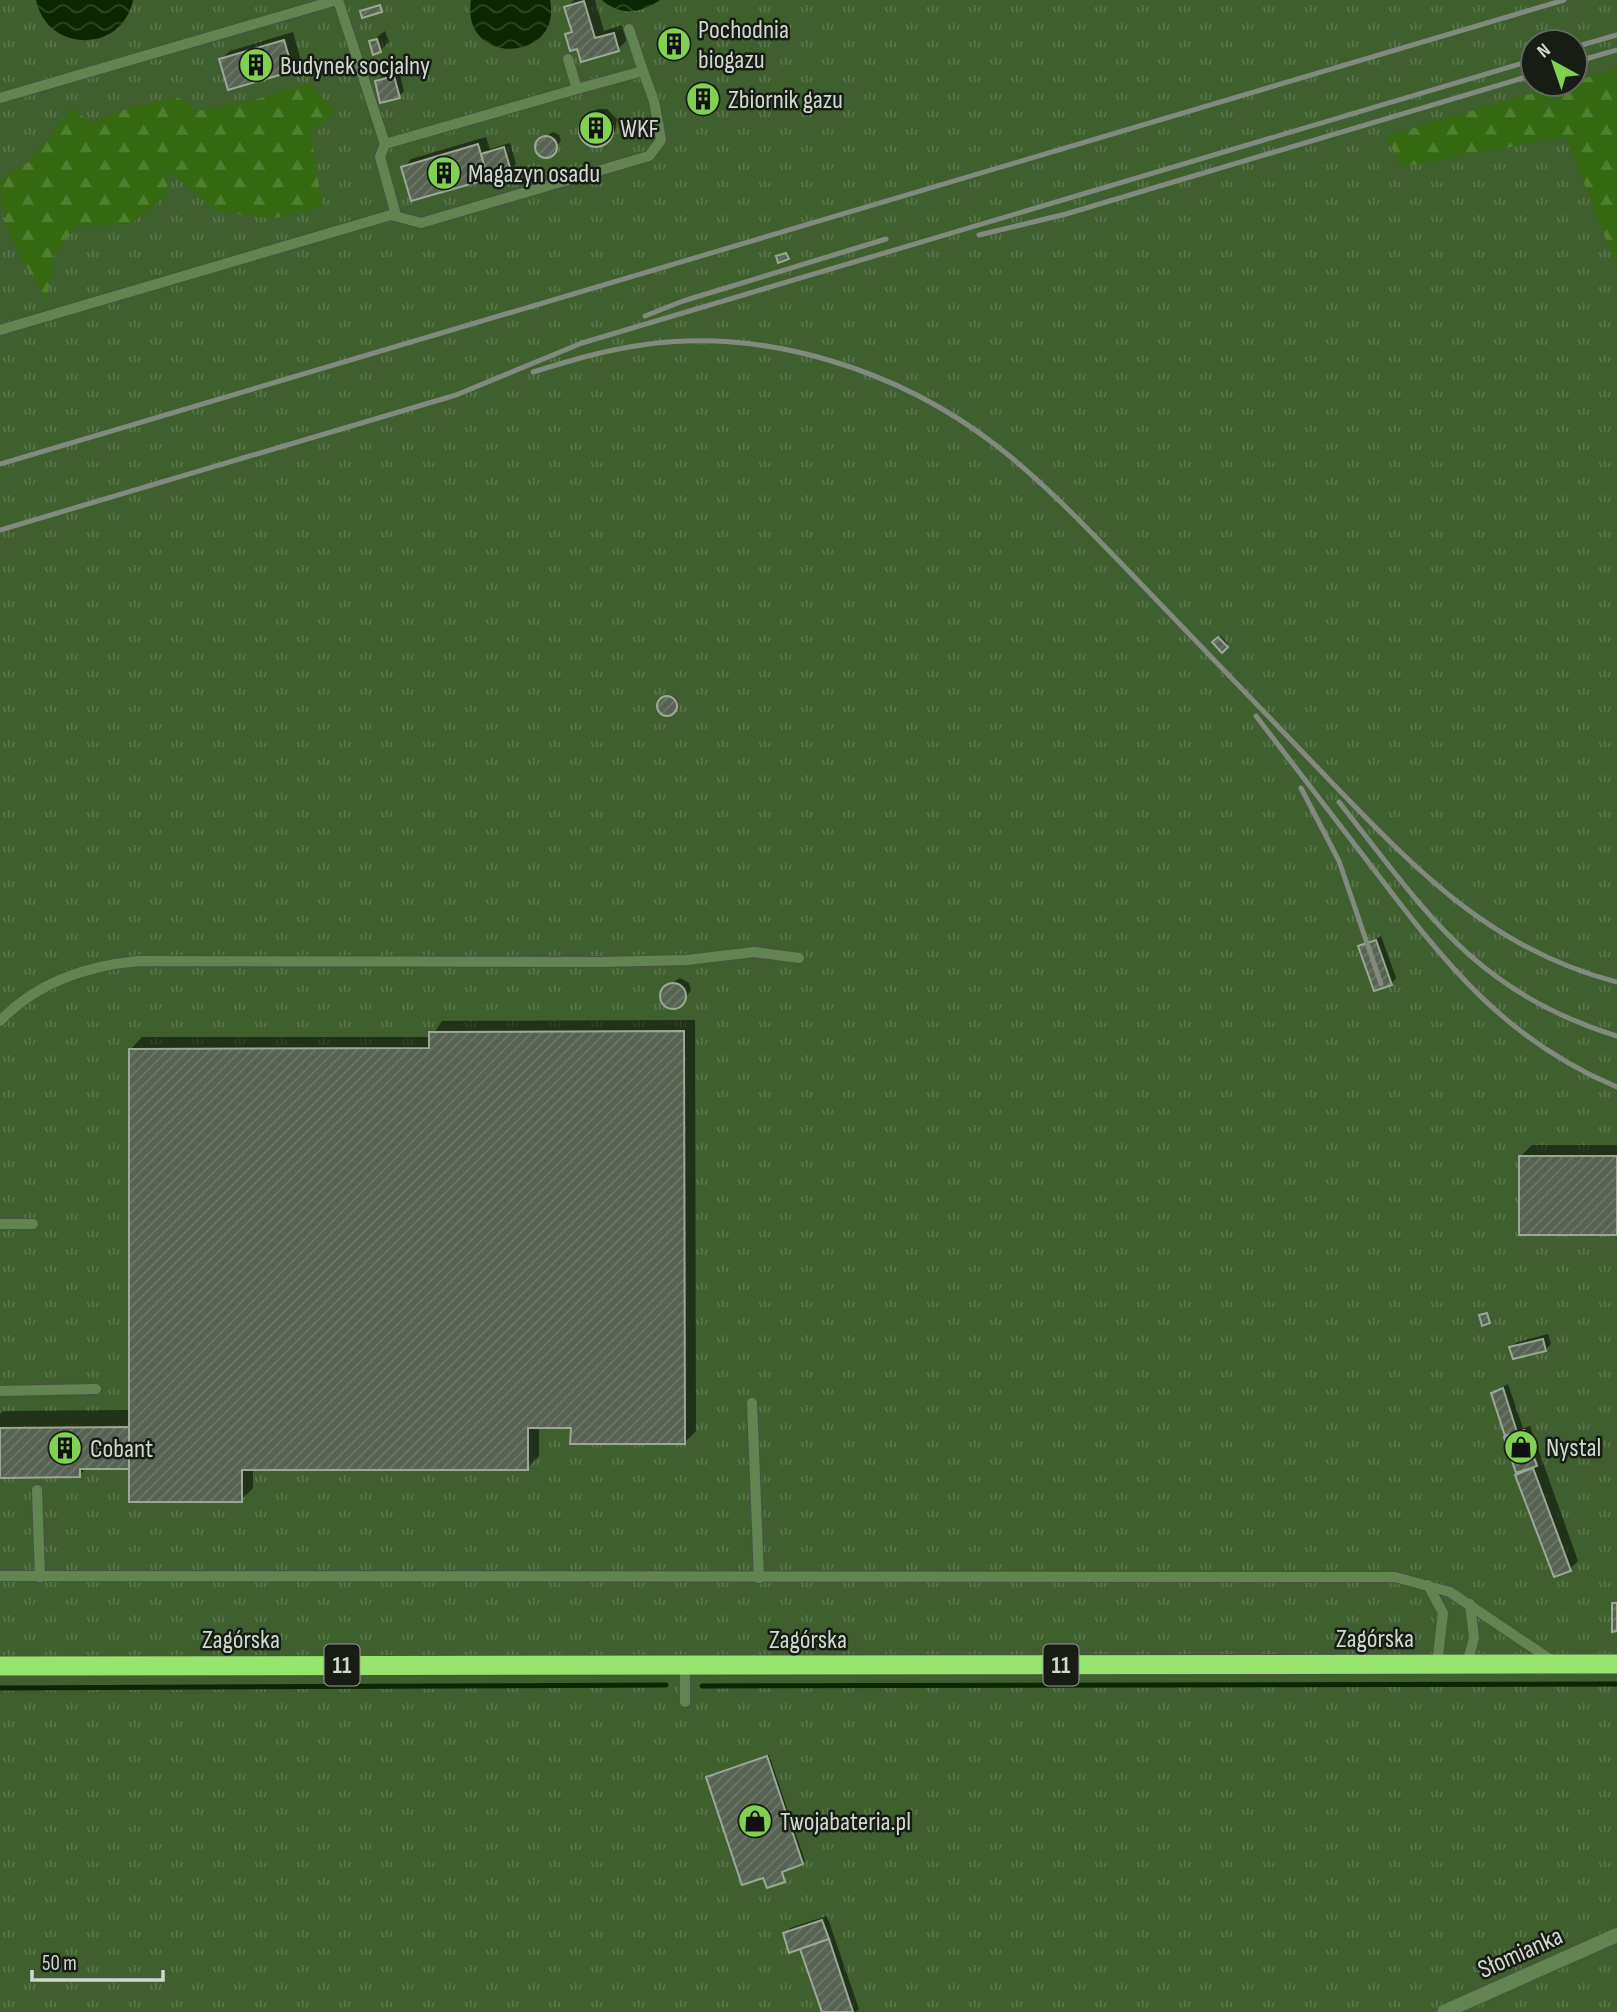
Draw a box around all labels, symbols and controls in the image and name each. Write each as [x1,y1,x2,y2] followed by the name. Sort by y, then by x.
[698,15,789,76] place label: Pochodnia biogazu
[655,25,693,63] building icon: Pochodnia biogazu
[1519,28,1589,98] north arrow
[1533,39,1555,63] text: N
[237,46,275,84] building icon: Budynek socjalny
[280,51,430,82] place label: Budynek socjalny
[684,80,722,118] building icon: Zbiornik gazu
[728,85,843,116] place label: Zbiornik gazu
[577,109,615,147] building icon: WKF
[620,114,659,145] place label: WKF
[425,154,463,192] building icon: Magazyn osadu
[468,159,600,190] place label: Magazyn osadu
[1502,1428,1540,1466] shop icon: Nystal
[46,1429,84,1467] building icon: Cobant
[1546,1433,1601,1464] place label: Nystal
[90,1434,153,1465] place label: Cobant
[1336,1624,1414,1655] street label: Zagórska
[202,1625,280,1656] street label: Zagórska
[769,1625,847,1656] street label: Zagórska
[324,1644,360,1686] road number: 11
[1044,1644,1078,1686] road number: 11
[736,1802,774,1840] shop icon: Twojabateria.pl
[780,1807,911,1838] place label: Twojabateria.pl
[1473,1921,1568,1986] street label: Słomianka
[32,1938,163,1982] scale bar
[42,1951,77,1976] text: 50 m

